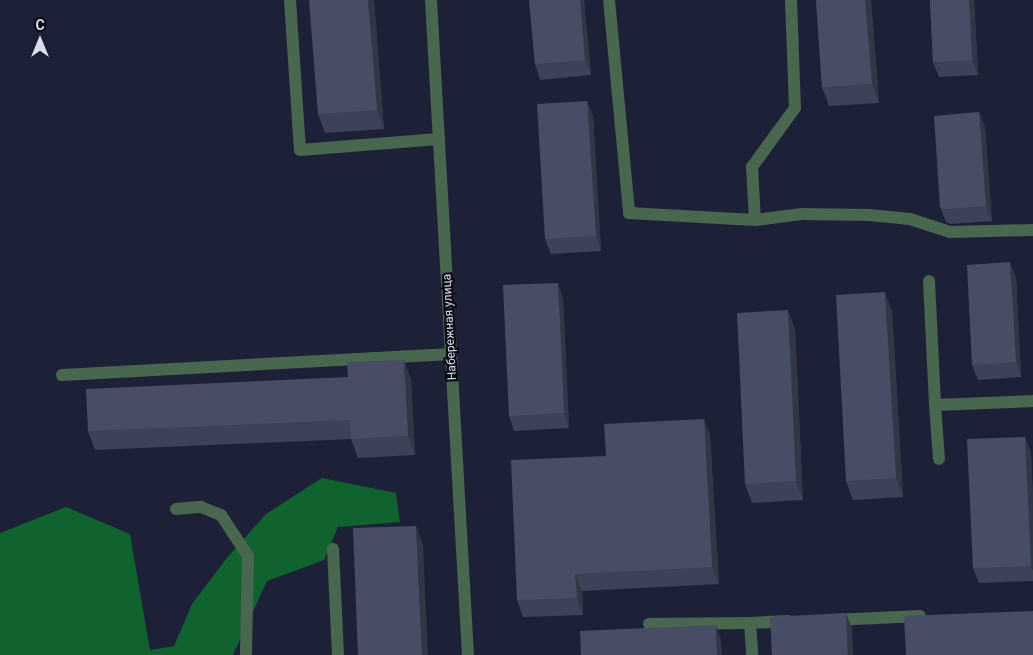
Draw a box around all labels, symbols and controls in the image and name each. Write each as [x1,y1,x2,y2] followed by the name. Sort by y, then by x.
[15,15,65,65] north arrow
[35,17,45,33] text: С
[440,274,460,380] street label: Набережная улица

